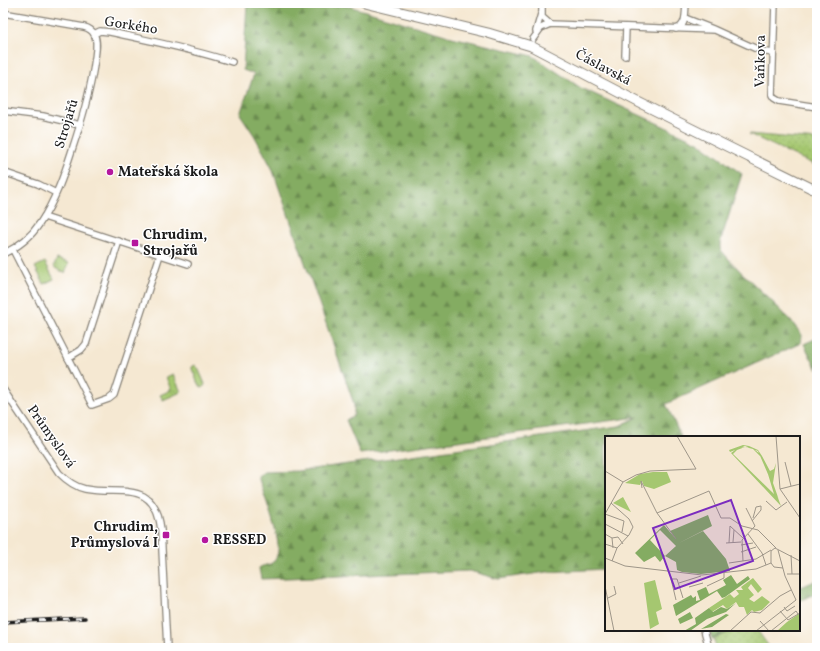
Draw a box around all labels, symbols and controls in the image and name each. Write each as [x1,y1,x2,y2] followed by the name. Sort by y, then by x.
[103,12,159,40] street label: Gorkého
[751,34,771,88] street label: Vaňkova
[572,45,634,91] street label: Čáslavská
[51,97,84,151] street label: Strojařů
[118,163,219,182] place label: Mateřská škola
[105,167,115,177] marker: Mateřská škola
[143,226,207,261] place label: Chrudim, Strojařů
[130,238,140,248] marker: Chrudim, Strojařů
[22,402,80,472] street label: Průmyslová
[605,436,800,631] inset map
[71,518,158,553] place label: Chrudim, Průmyslová I
[161,530,171,540] marker: Chrudim, Průmyslová I
[213,531,266,550] place label: RESSED
[200,535,210,545] marker: RESSED

